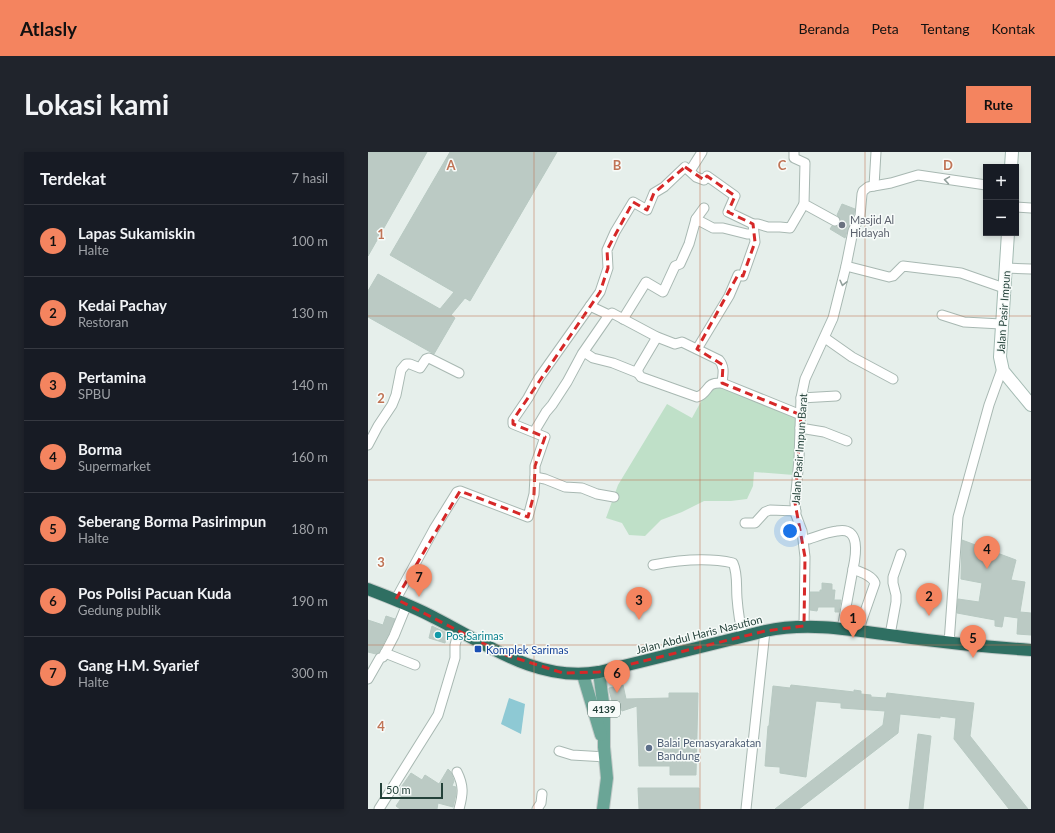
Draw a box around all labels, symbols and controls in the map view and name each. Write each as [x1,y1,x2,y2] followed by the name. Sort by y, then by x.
[20,17,77,40] text: Atlasly
[799,20,849,37] text: Beranda
[871,20,899,37] text: Peta
[921,20,970,37] text: Tentang
[992,20,1035,37] text: Kontak
[966,86,1031,123] button: Rute
[24,87,169,121] text: Lokasi kami
[445,157,456,173] text: A
[613,157,622,173] text: B
[778,157,787,173] text: C
[943,157,953,173] text: D
[983,164,1019,236] map controls
[983,164,1019,200] button: +
[40,168,106,189] text: Terdekat
[292,170,328,186] text: 7 hasil
[944,176,950,185] one-way arrow
[983,200,1019,236] button: −
[850,213,894,239] place label: Masjid Al Hidayah
[837,220,847,230] marker: Masjid Al Hidayah
[78,224,195,242] text: Lapas Sukamiskin
[377,226,385,242] text: 1
[49,233,57,249] text: 1
[291,233,328,249] text: 100 m
[78,242,109,258] text: Halte
[994,270,1012,354] street label: Jalan Pasir Impun
[839,279,847,286] one-way arrow
[78,296,167,314] text: Kedai Pachay
[49,305,57,321] text: 2
[291,305,328,321] text: 130 m
[78,314,129,330] text: Restoran
[78,368,146,386] text: Pertamina
[49,377,57,393] text: 3
[291,377,328,393] text: 140 m
[78,386,111,402] text: SPBU
[377,390,385,406] text: 2
[789,393,809,505] street label: Jalan Pasir Impun Barat
[78,440,122,458] text: Borma
[49,449,57,465] text: 4
[291,449,328,465] text: 160 m
[78,458,151,474] text: Supermarket
[78,512,266,530] text: Seberang Borma Pasirimpun
[49,521,57,537] text: 5
[291,521,328,537] text: 180 m
[780,521,800,541] your location
[78,530,109,546] text: Halte
[974,536,1000,569] pin: 4
[377,554,385,570] text: 3
[406,564,432,597] pin: 7
[916,583,942,616] pin: 2
[78,584,231,602] text: Pos Polisi Pacuan Kuda
[626,587,652,620] pin: 3
[49,593,57,609] text: 6
[291,593,328,609] text: 190 m
[78,602,161,618] text: Gedung publik
[840,605,866,638] pin: 1
[635,612,763,656] street label: Jalan Abdul Haris Nasution
[960,625,986,658] pin: 5
[446,629,504,642] place label: Pos Sarimas
[433,630,443,640] marker: Pos Sarimas
[486,643,569,656] place label: Komplek Sarimas
[473,644,483,654] marker: Komplek Sarimas
[78,656,199,674] text: Gang H.M. Syarief
[604,660,630,693] pin: 6
[49,665,57,681] text: 7
[291,665,328,681] text: 300 m
[78,674,109,690] text: Halte
[588,701,620,717] road number: 4139
[377,718,385,734] text: 4
[657,736,761,762] place label: Balai Pemasyarakatan Bandung
[644,743,654,753] marker: Balai Pemasyarakatan Bandung
[380,781,443,800] scale bar
[386,783,411,796] text: 50 m

